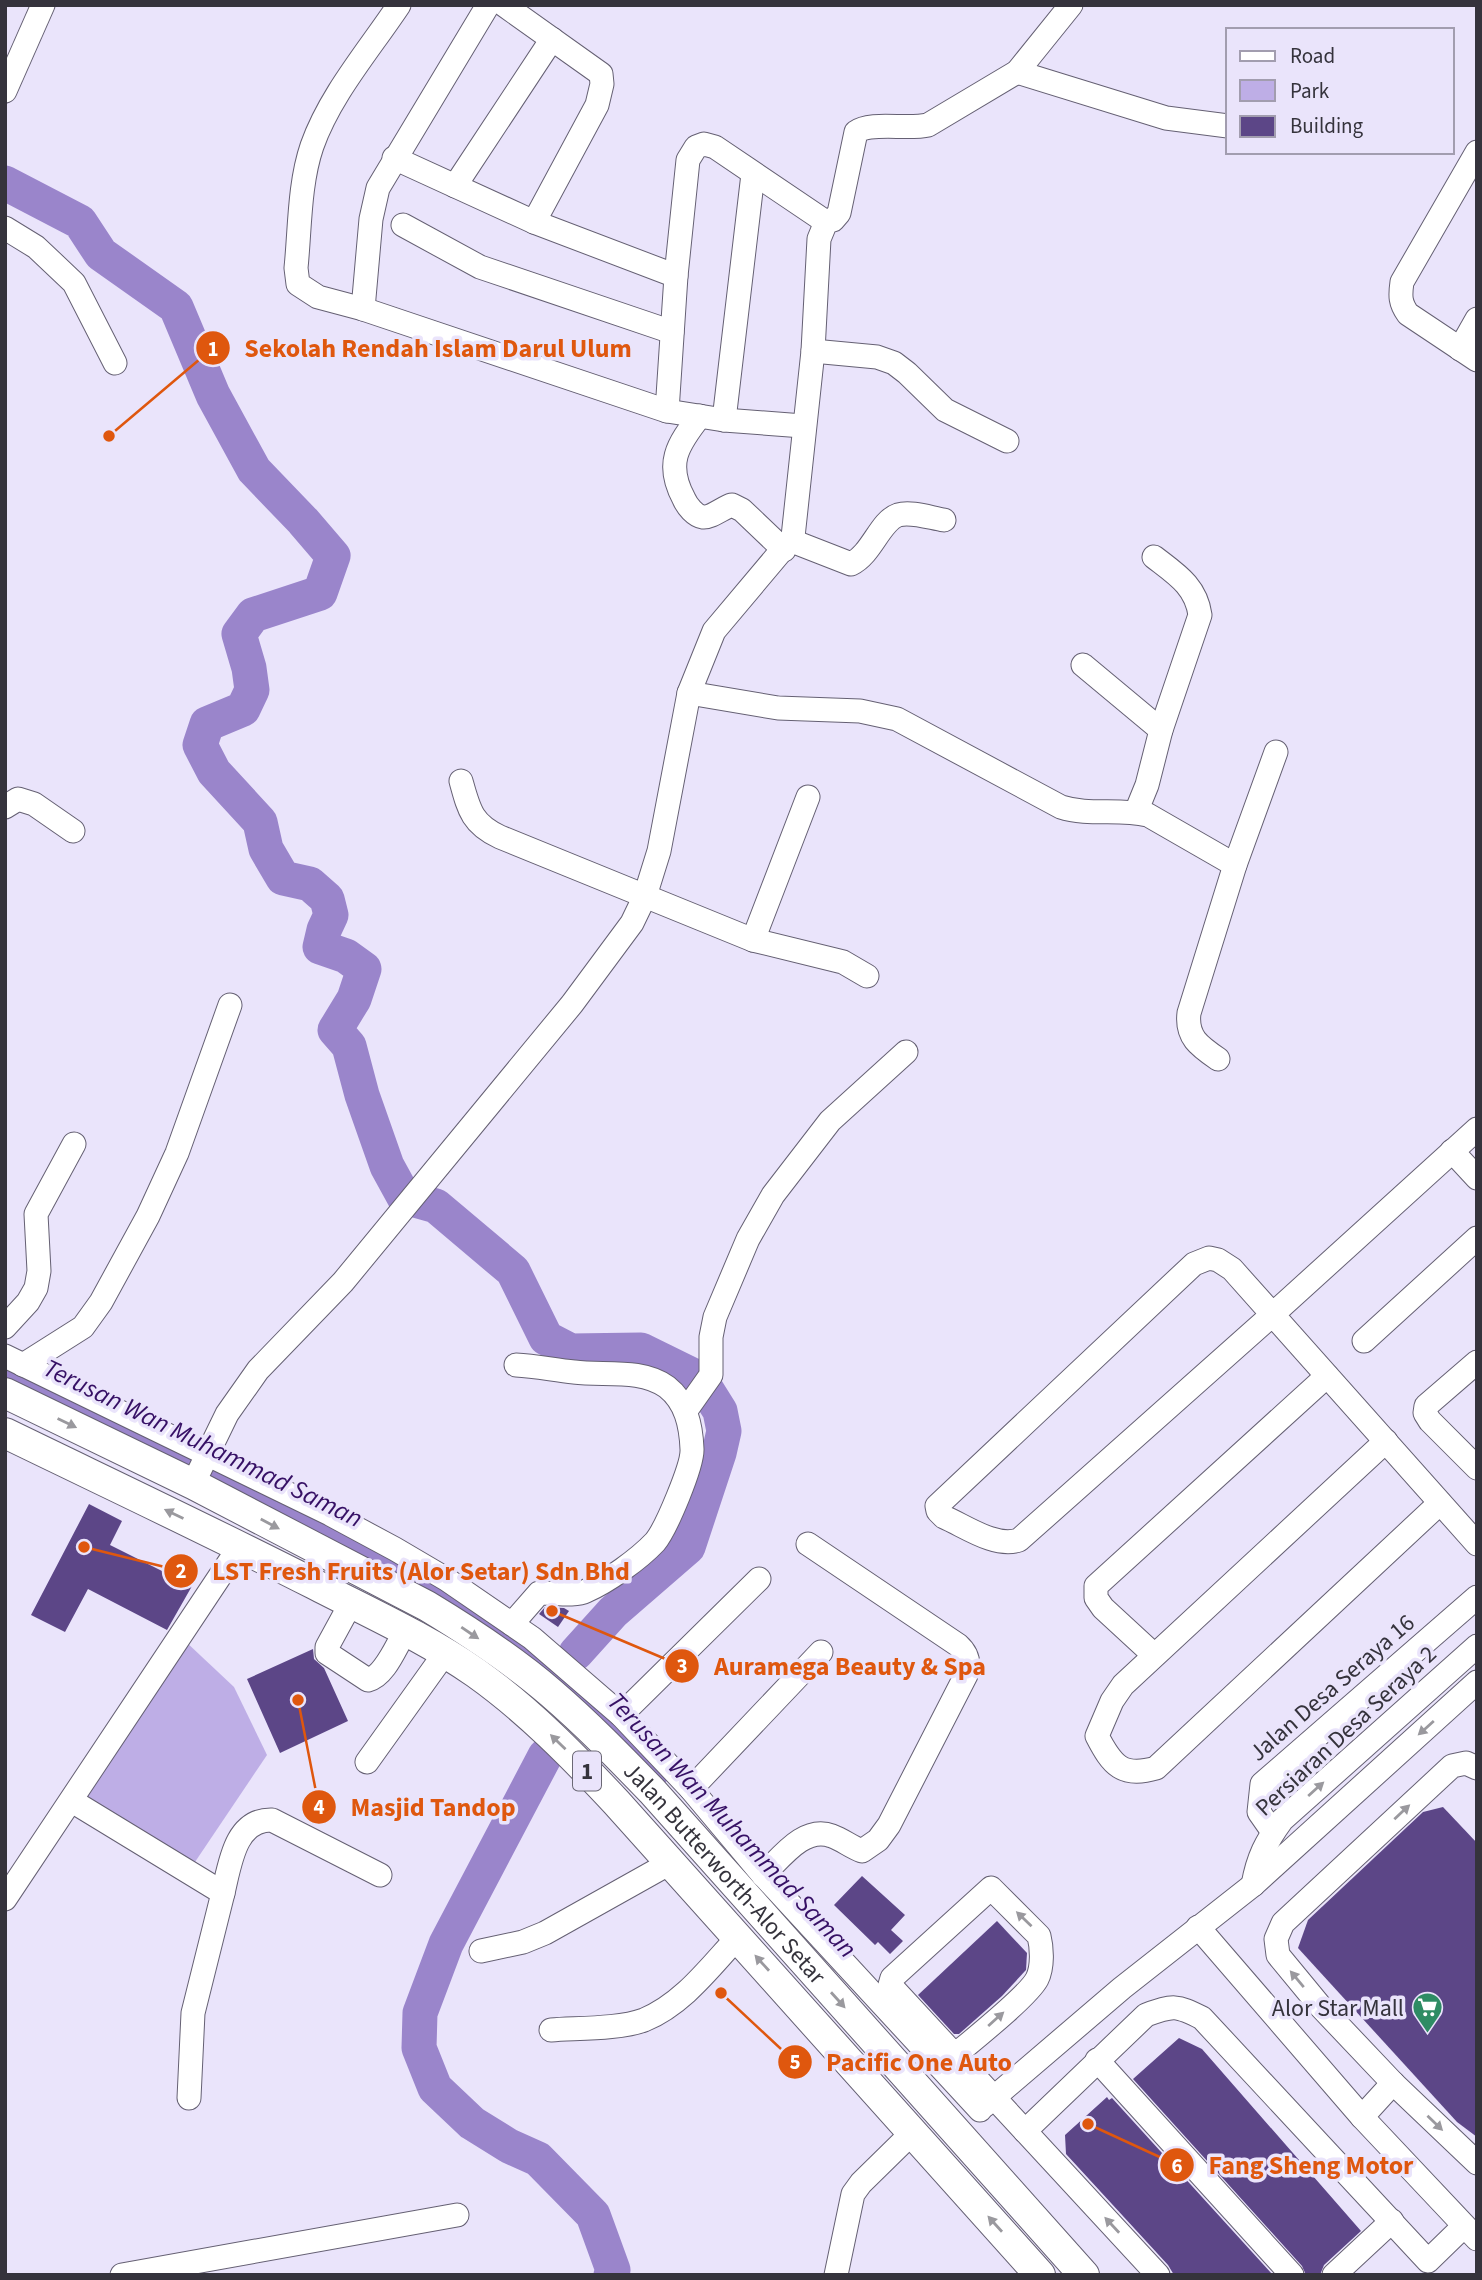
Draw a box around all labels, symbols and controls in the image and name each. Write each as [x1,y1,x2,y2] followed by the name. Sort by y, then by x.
[1226,28,1454,154] legend
[1290,41,1335,71] text: Road
[1290,76,1330,106] text: Park
[1290,111,1364,141] text: Building
[196,325,646,372] callout: Sekolah Rendah Islam Darul Ulum
[244,330,632,367] text: Sekolah Rendah Islam Darul Ulum
[207,334,219,364] text: 1
[37,1349,369,1537] water label: Terusan Wan Muhammad Saman
[57,1417,77,1428] one-way arrow
[164,1509,184,1520] one-way arrow
[260,1519,280,1530] one-way arrow
[163,1547,644,1594] callout: LST Fresh Fruits (Alor Setar) Sdn Bhd
[212,1553,630,1590] text: LST Fresh Fruits (Alor Setar) Sdn Bhd
[175,1556,187,1586] text: 2
[1241,1606,1423,1770] street label: Jalan Desa Seraya 16
[461,1626,479,1640] one-way arrow
[1247,1637,1445,1825] street label: Persiaran Desa Seraya 2
[665,1642,1000,1689] callout: Auramega Beauty & Spa
[713,1648,986,1685] text: Auramega Beauty & Spa
[676,1651,688,1681] text: 3
[599,1684,865,1966] water label: Terusan Wan Muhammad Saman
[1417,1720,1435,1736] one-way arrow
[549,1733,566,1750] one-way arrow
[573,1752,601,1790] road number: 1
[615,1754,835,1993] street label: Jalan Butterworth-Alor Setar
[1307,1781,1325,1797] one-way arrow
[301,1784,529,1831] callout: Masjid Tandop
[350,1789,516,1826] text: Masjid Tandop
[313,1792,325,1822] text: 4
[1393,1804,1410,1820] one-way arrow
[1016,1912,1033,1928] one-way arrow
[754,1955,770,1972] one-way arrow
[1290,1970,1305,1987] one-way arrow
[830,1991,845,2008] one-way arrow
[1272,1991,1404,2026] place label: Alor Star Mall
[1410,1991,1444,2035] supermarket icon: Alor Star Mall
[988,2011,1005,2027] one-way arrow
[777,2038,1026,2085] callout: Pacific One Auto
[826,2044,1012,2081] text: Pacific One Auto
[789,2047,801,2077] text: 5
[1426,2115,1443,2131] one-way arrow
[1159,2142,1427,2189] callout: Fang Sheng Motor
[1209,2147,1414,2184] text: Fang Sheng Motor
[1171,2151,1183,2181] text: 6
[987,2215,1003,2233] one-way arrow
[1104,2216,1120,2234] one-way arrow

